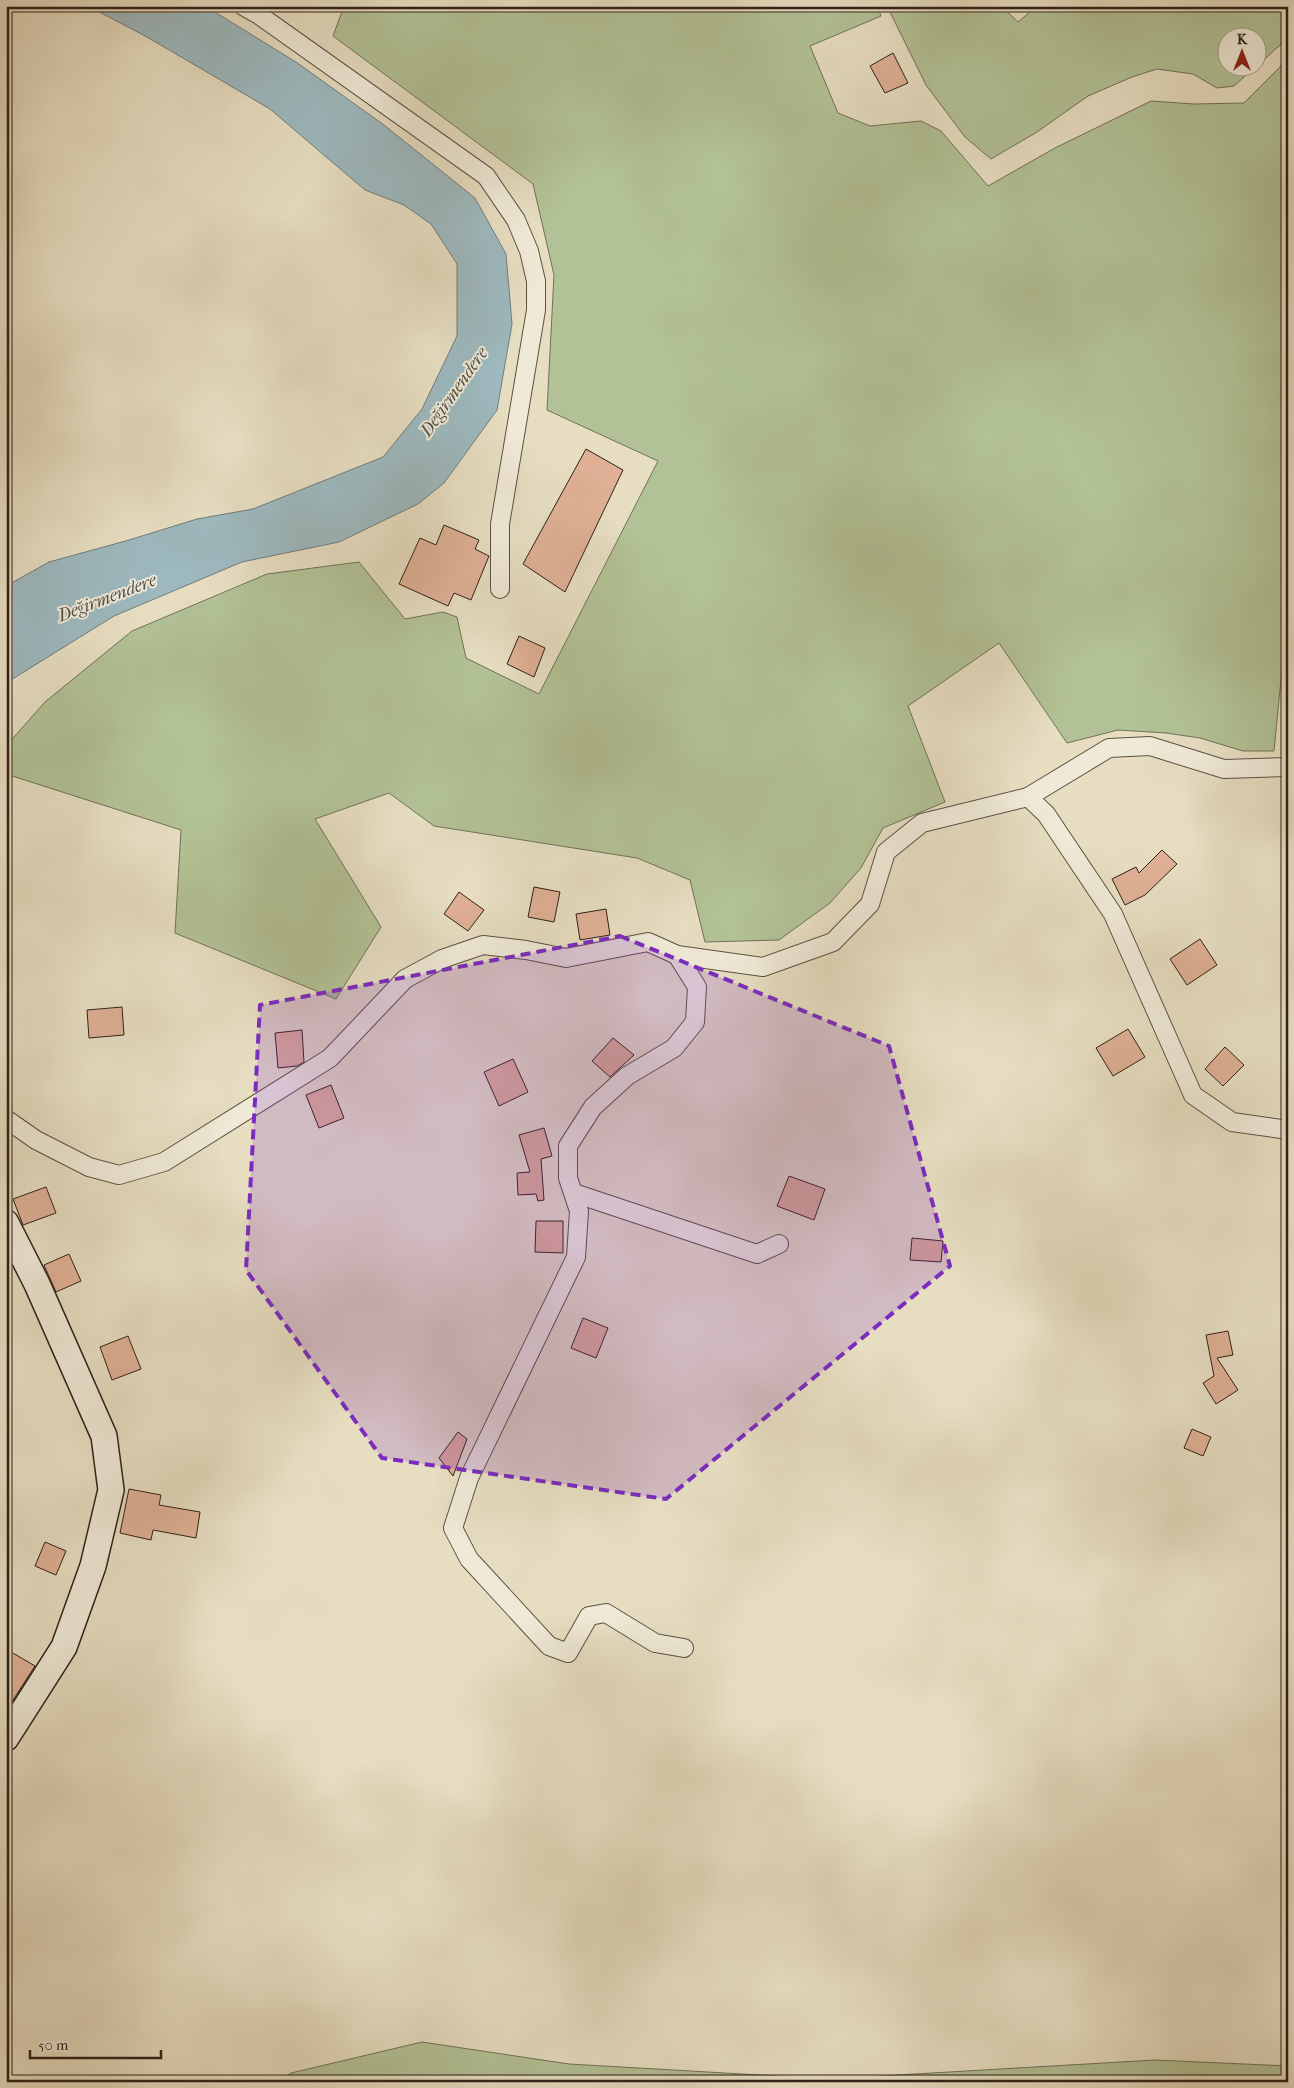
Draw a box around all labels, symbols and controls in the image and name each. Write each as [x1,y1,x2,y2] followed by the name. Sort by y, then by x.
[1216,28,1266,78] north arrow
[1237,31,1248,48] text: K
[415,343,493,441] water label: Değirmendere
[54,569,160,627] water label: Değirmendere
[30,2028,161,2060] scale bar
[38,2036,69,2054] text: 50 m

